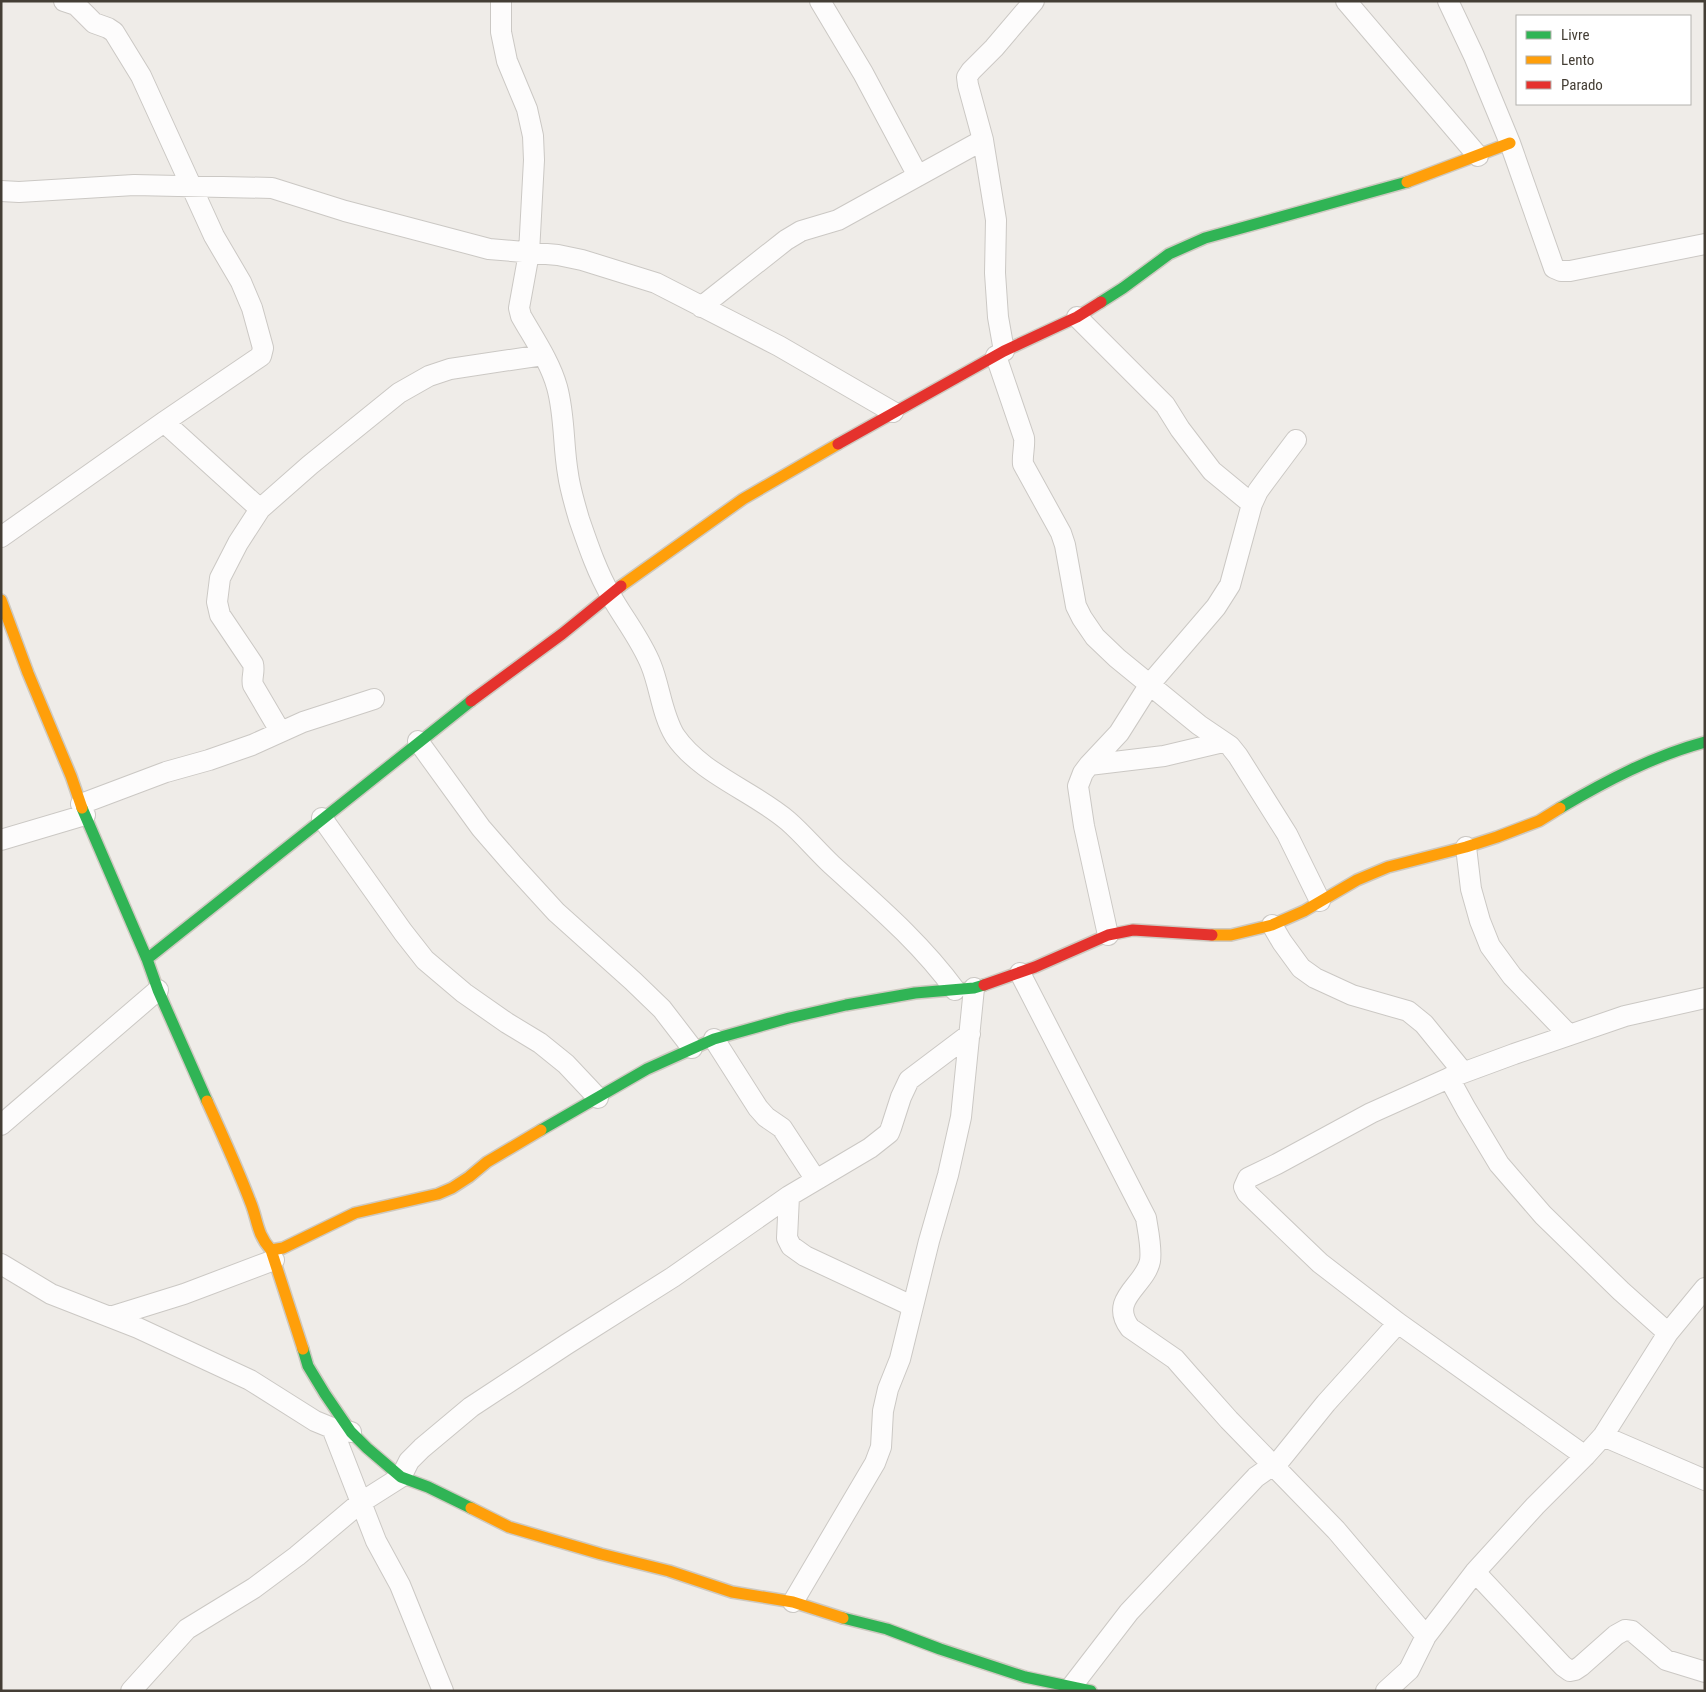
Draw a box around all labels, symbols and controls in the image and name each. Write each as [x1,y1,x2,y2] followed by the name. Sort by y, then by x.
[1516,15,1691,105] legend
[1561,26,1589,44] text: Livre
[1561,51,1594,69] text: Lento
[1561,76,1603,94] text: Parado

